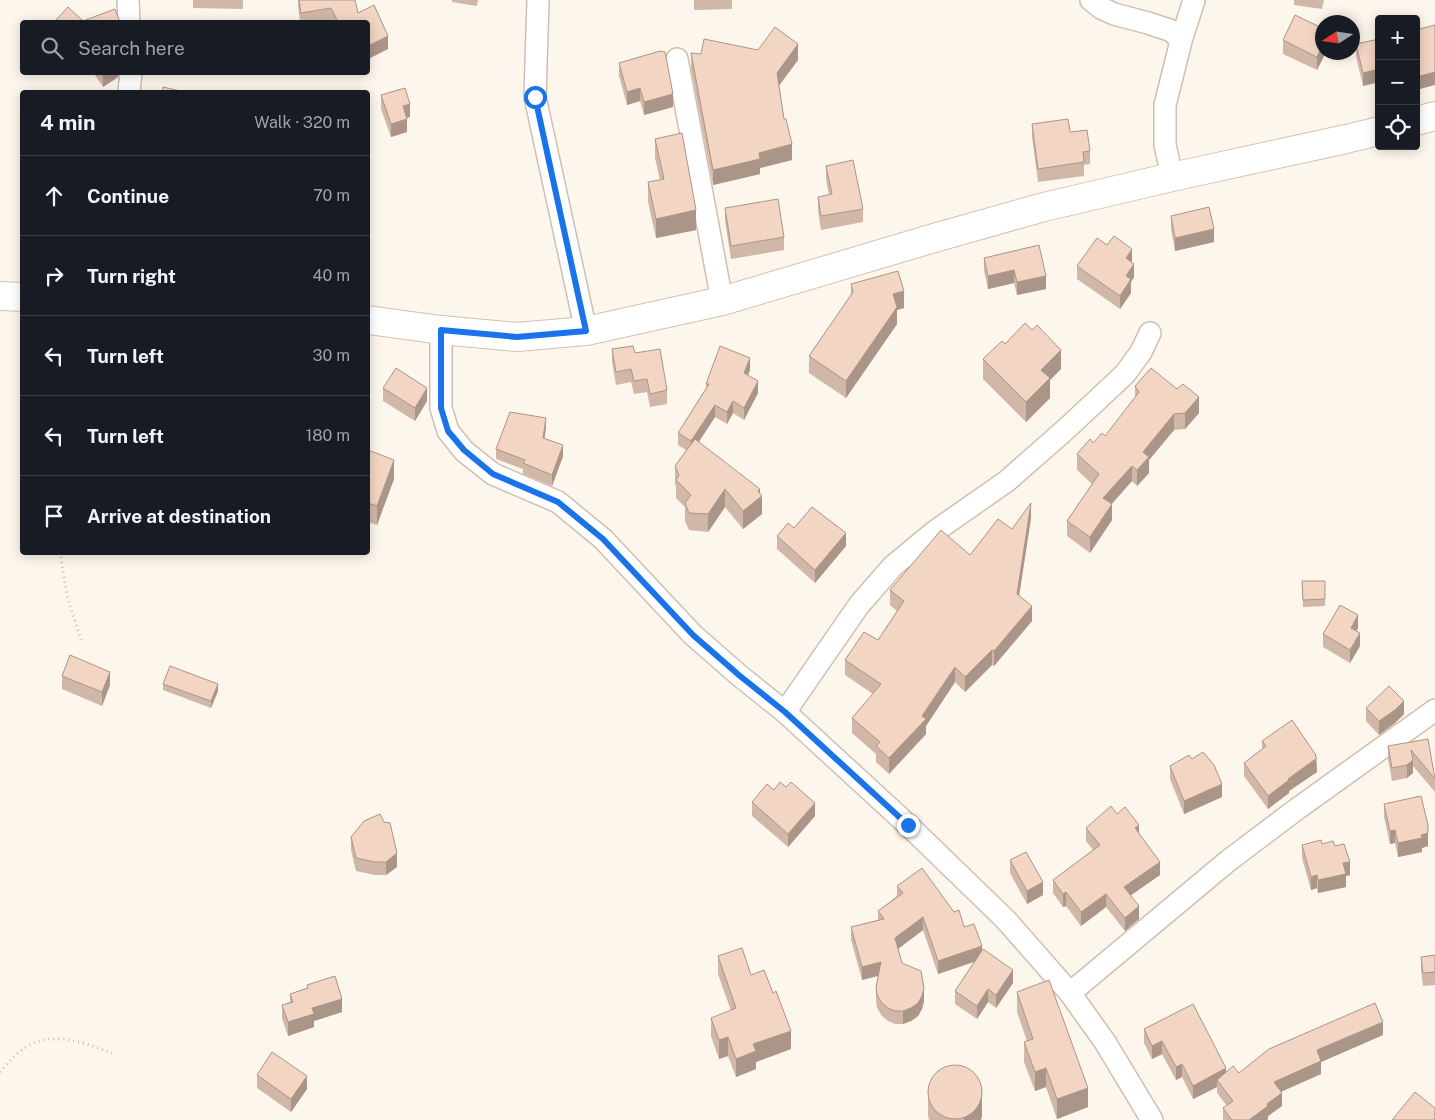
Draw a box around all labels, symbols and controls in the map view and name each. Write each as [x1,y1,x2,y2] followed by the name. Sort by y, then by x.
[1315,15,1360,60] north arrow
[1375,15,1420,150] map controls
[1375,15,1420,60] button: +
[20,20,370,75] search box
[38,34,66,62] icon: search
[78,37,185,59] text: Search here
[1375,60,1420,105] button: −
[524,86,547,109] route start
[1375,105,1420,150] button: locate
[40,110,95,135] text: 4 min
[254,113,350,132] text: Walk · 320 m
[40,182,68,210] icon: ahead
[87,185,169,207] text: Continue
[313,186,350,205] text: 70 m
[40,262,68,290] icon: right
[87,265,176,287] text: Turn right
[312,266,350,285] text: 40 m
[40,342,68,370] icon: left
[87,345,164,367] text: Turn left
[313,346,350,365] text: 30 m
[40,422,68,450] icon: left
[87,425,164,447] text: Turn left
[306,426,350,445] text: 180 m
[40,502,68,530] icon: arrive
[87,505,271,527] text: Arrive at destination
[897,814,920,837] route end

